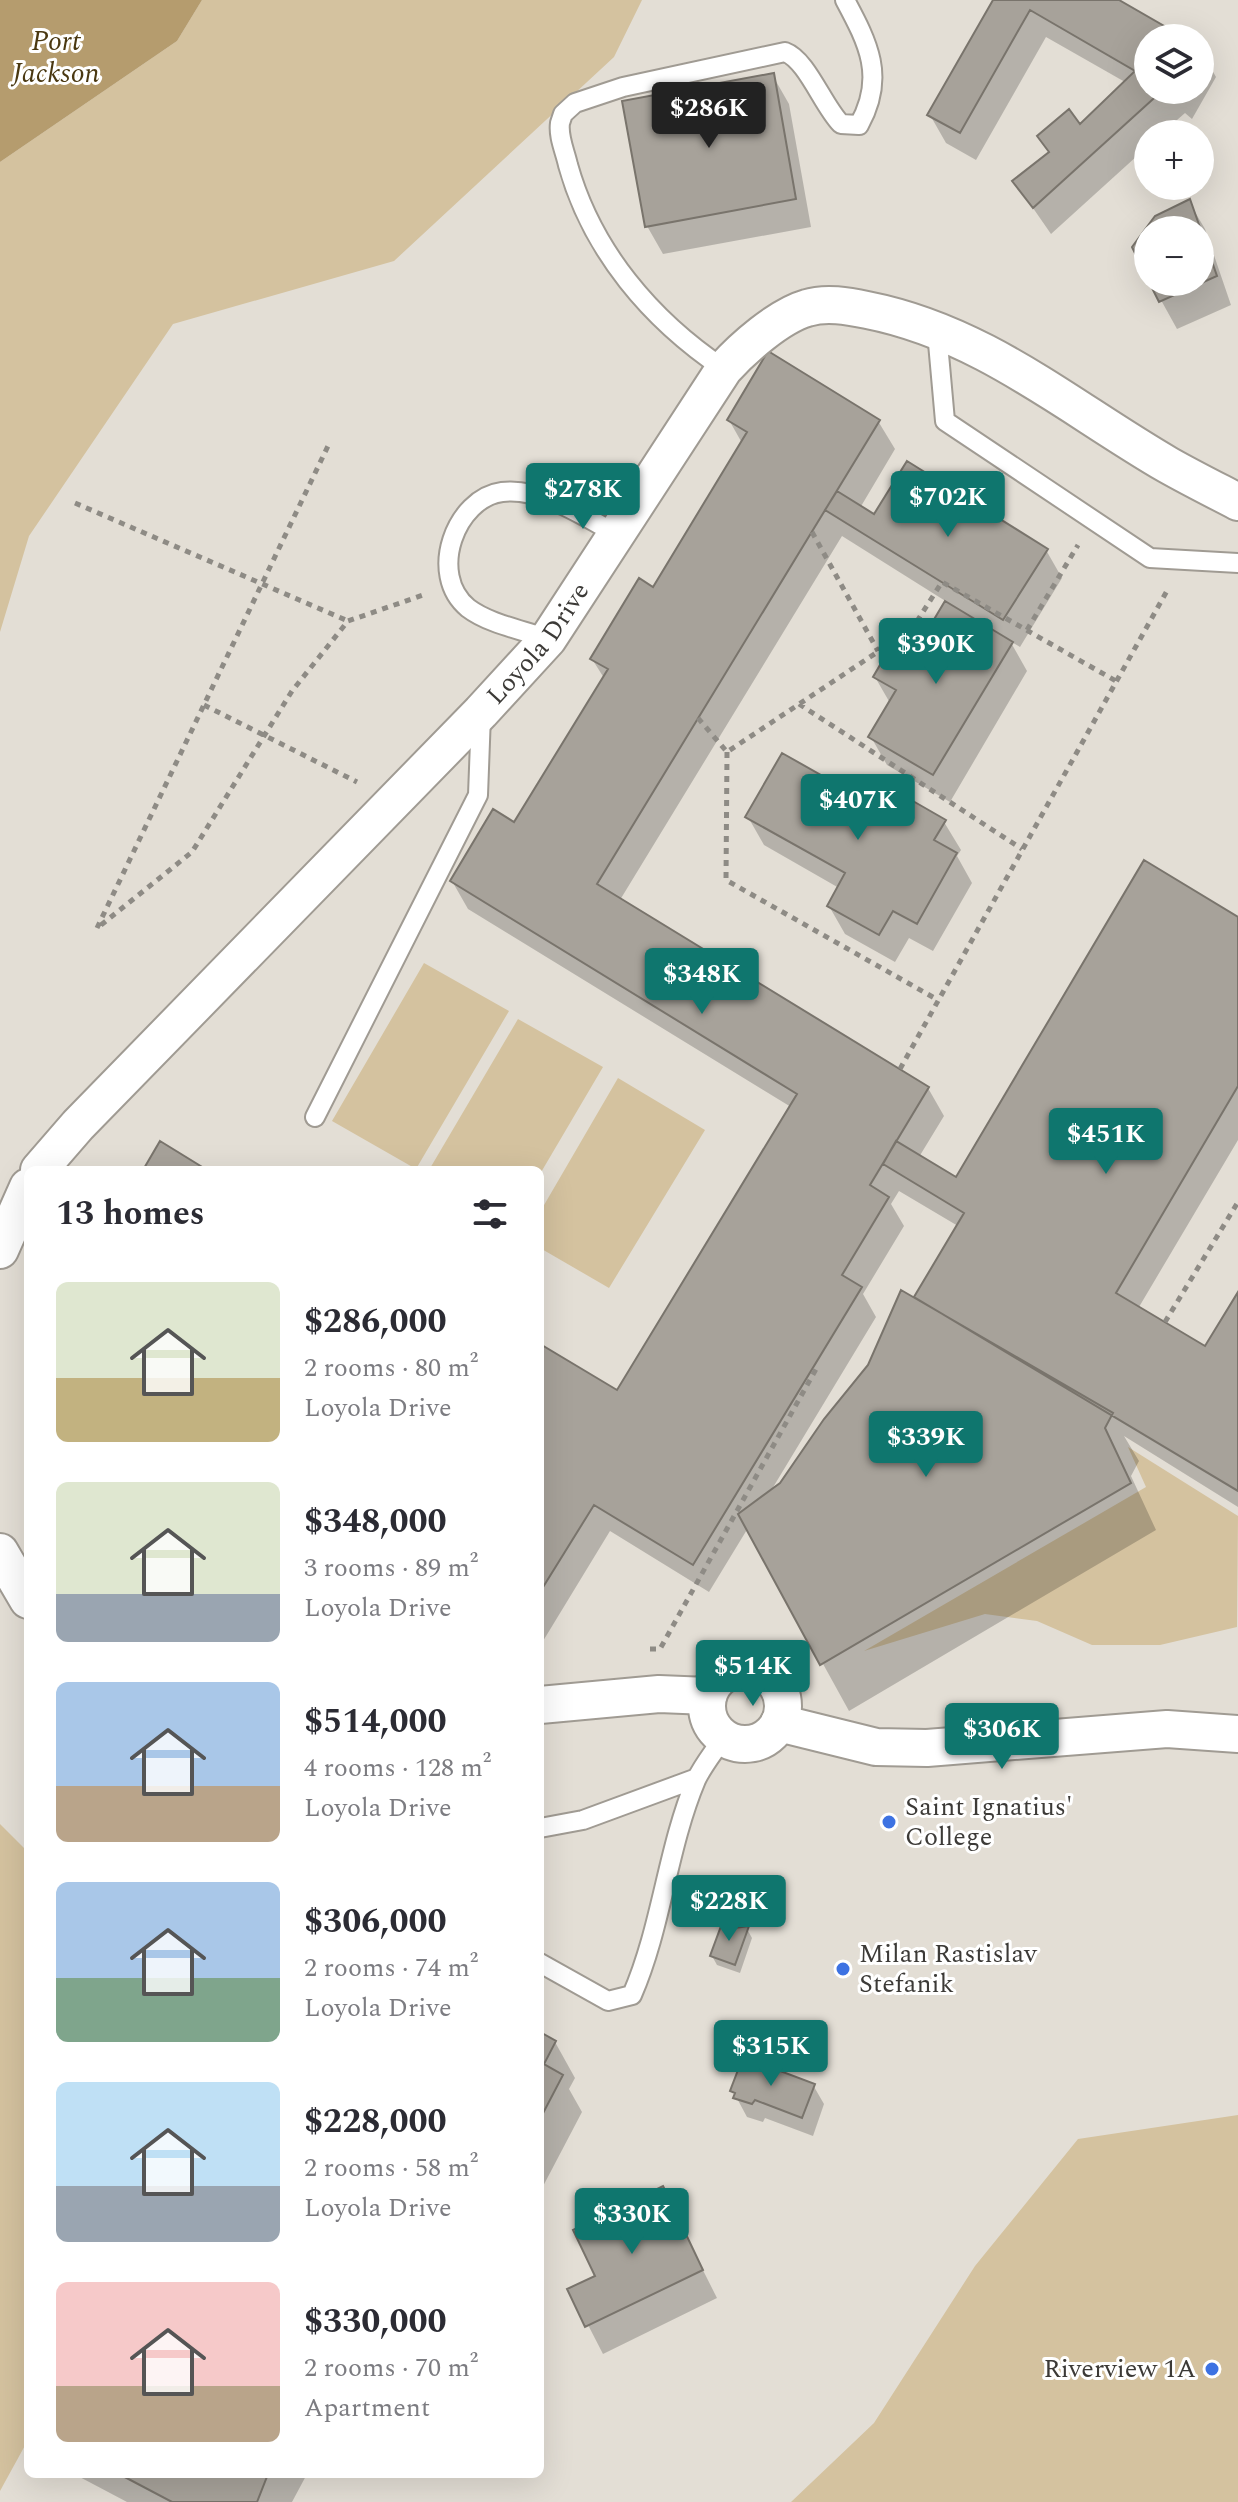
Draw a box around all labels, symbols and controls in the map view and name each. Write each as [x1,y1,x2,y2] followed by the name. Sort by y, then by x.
[10,20,100,95] water label: Port Jackson
[1134,24,1214,296] map controls
[1134,24,1214,104] button: layers
[653,82,765,150] pin: $286K
[670,88,748,128] text: $286K
[1134,120,1214,200] button: +
[1134,216,1214,296] button: −
[527,463,639,531] pin: $278K
[544,469,622,509] text: $278K
[892,471,1004,539] pin: $702K
[909,477,987,517] text: $702K
[477,574,600,714] street label: Loyola Drive
[880,618,992,686] pin: $390K
[897,624,975,664] text: $390K
[802,774,914,842] pin: $407K
[819,780,897,820] text: $407K
[646,948,758,1016] pin: $348K
[663,954,741,994] text: $348K
[1050,1108,1162,1176] pin: $451K
[1067,1114,1145,1154] text: $451K
[56,1188,205,1240] text: 13 homes
[468,1192,512,1236] icon: filters
[304,1296,447,1348] text: $286,000
[120,1314,216,1410] icon: home
[304,1348,478,1388] text: 2 rooms · 80 m²
[304,1388,452,1428] text: Loyola Drive
[870,1411,982,1479] pin: $339K
[887,1417,965,1457] text: $339K
[304,1496,447,1548] text: $348,000
[120,1514,216,1610] icon: home
[304,1548,478,1588] text: 3 rooms · 89 m²
[304,1588,452,1628] text: Loyola Drive
[697,1640,809,1708] pin: $514K
[714,1646,792,1686] text: $514K
[304,1696,447,1748] text: $514,000
[946,1703,1058,1771] pin: $306K
[963,1709,1041,1749] text: $306K
[120,1714,216,1810] icon: home
[304,1748,491,1788] text: 4 rooms · 128 m²
[905,1787,1072,1857] place label: Saint Ignatius' College
[304,1788,452,1828] text: Loyola Drive
[880,1813,898,1831] marker: Saint Ignatius' College
[673,1875,785,1943] pin: $228K
[690,1881,768,1921] text: $228K
[304,1896,447,1948] text: $306,000
[120,1914,216,2010] icon: home
[859,1934,1038,2004] place label: Milan Rastislav Stefanik
[304,1948,478,1988] text: 2 rooms · 74 m²
[834,1960,852,1978] marker: Milan Rastislav Stefanik
[304,1988,452,2028] text: Loyola Drive
[715,2020,827,2088] pin: $315K
[732,2026,810,2066] text: $315K
[304,2096,447,2148] text: $228,000
[120,2114,216,2210] icon: home
[304,2148,478,2188] text: 2 rooms · 58 m²
[304,2188,452,2228] text: Loyola Drive
[576,2188,688,2256] pin: $330K
[593,2194,671,2234] text: $330K
[304,2296,447,2348] text: $330,000
[120,2314,216,2410] icon: home
[304,2348,478,2388] text: 2 rooms · 70 m²
[1044,2349,1196,2389] place label: Riverview 1A
[1203,2360,1221,2378] marker: Riverview 1A
[304,2388,430,2428] text: Apartment

